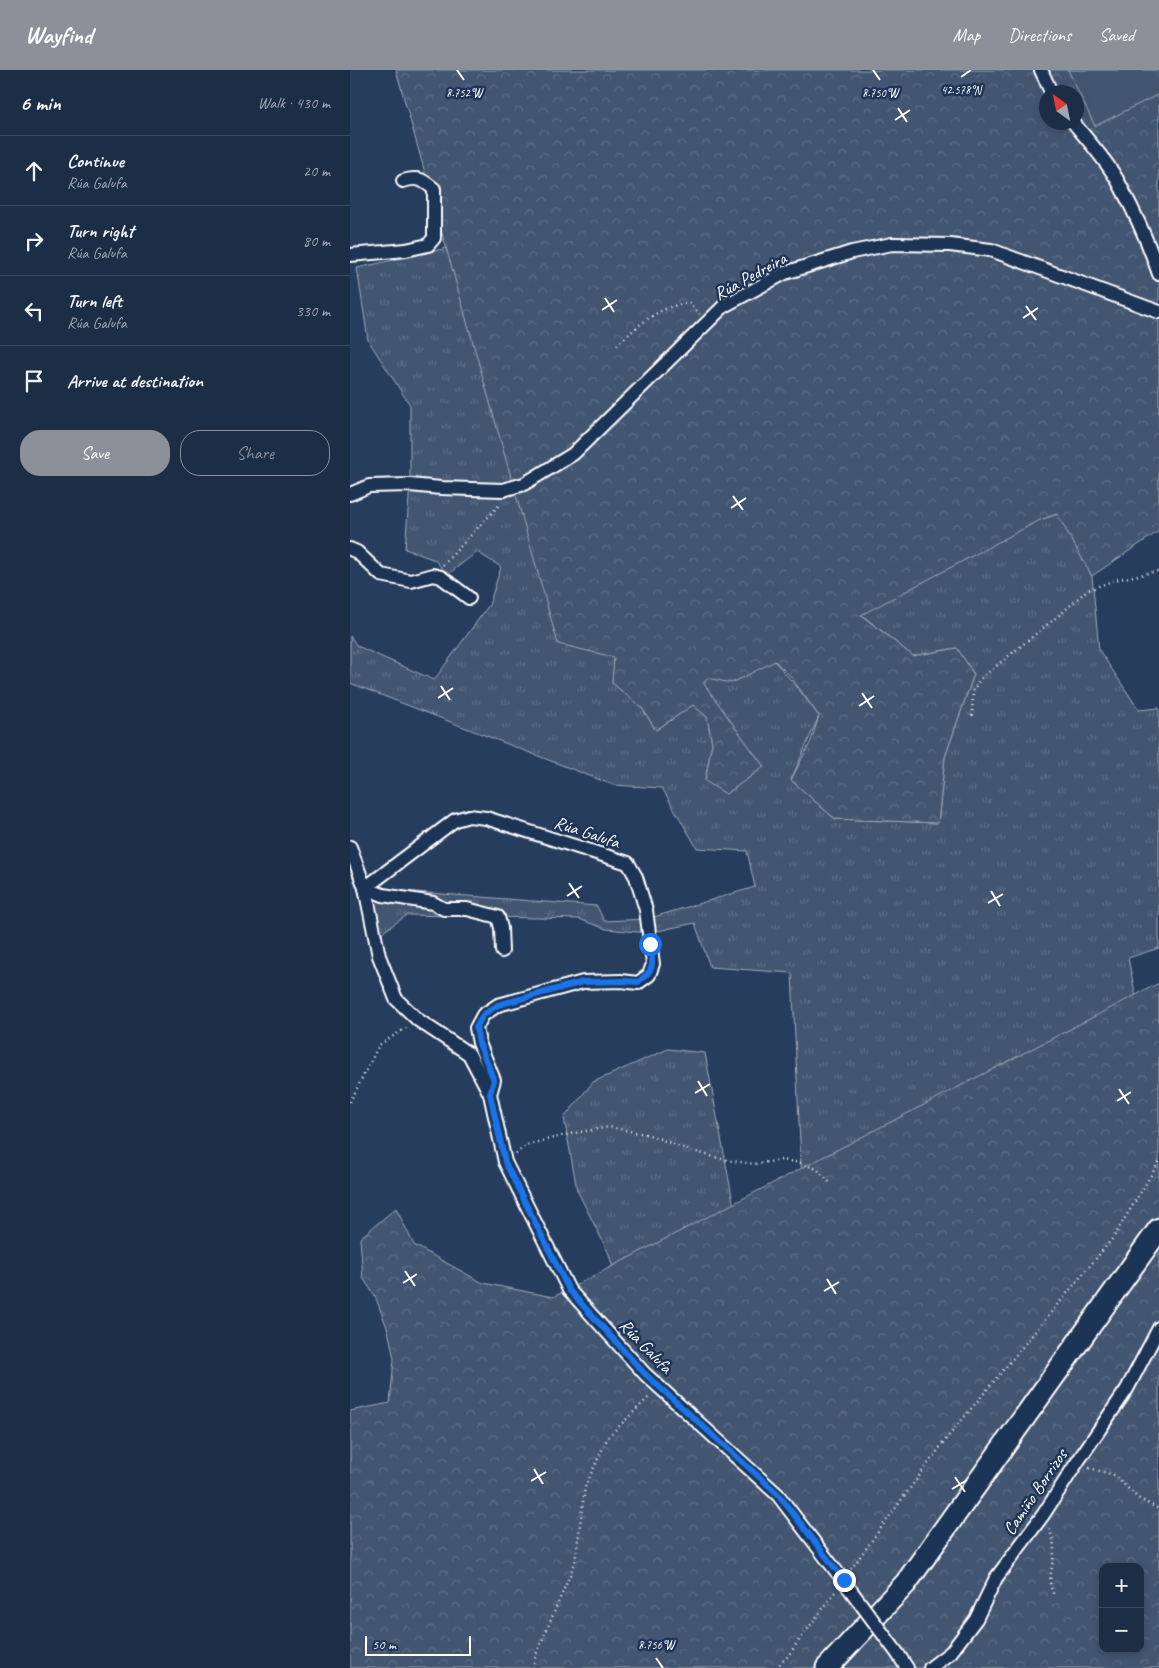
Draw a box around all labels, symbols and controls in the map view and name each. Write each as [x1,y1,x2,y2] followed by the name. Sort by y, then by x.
[25,20,92,50] text: Wayfind
[953,24,980,46] text: Map
[1008,24,1071,46] text: Directions
[1099,24,1134,46] text: Saved
[941,82,983,98] text: 42.578°N
[446,85,484,101] text: 8.752°W
[862,85,900,101] text: 8.750°W
[1039,85,1084,130] north arrow
[20,90,61,116] text: 6 min
[258,93,330,113] text: Walk · 430 m
[67,149,124,173] text: Continue
[20,157,48,185] icon: ahead
[303,161,330,181] text: 20 m
[67,173,127,193] text: Rúa Galufa
[67,219,134,243] text: Turn right
[20,227,48,255] icon: right
[303,231,330,251] text: 80 m
[67,243,127,263] text: Rúa Galufa
[710,246,792,305] street label: Rúa Pedreira
[67,289,122,313] text: Turn left
[20,297,48,325] icon: left
[296,301,330,321] text: 330 m
[67,313,127,333] text: Rúa Galufa
[20,367,48,395] icon: arrive
[67,369,203,393] text: Arrive at destination
[20,430,170,476] button: Save
[180,430,330,476] button: Share
[552,811,623,853] street label: Rúa Galufa
[639,933,662,956] route start
[615,1314,678,1379] street label: Rúa Galufa
[998,1443,1073,1539] street label: Camiño Borrizos
[1099,1563,1144,1653] map controls
[1099,1563,1144,1608] button: +
[833,1569,856,1592] route end
[1099,1608,1144,1653] button: −
[365,1633,471,1656] scale bar
[372,1636,396,1653] text: 50 m
[638,1637,676,1653] text: 8.756°W

